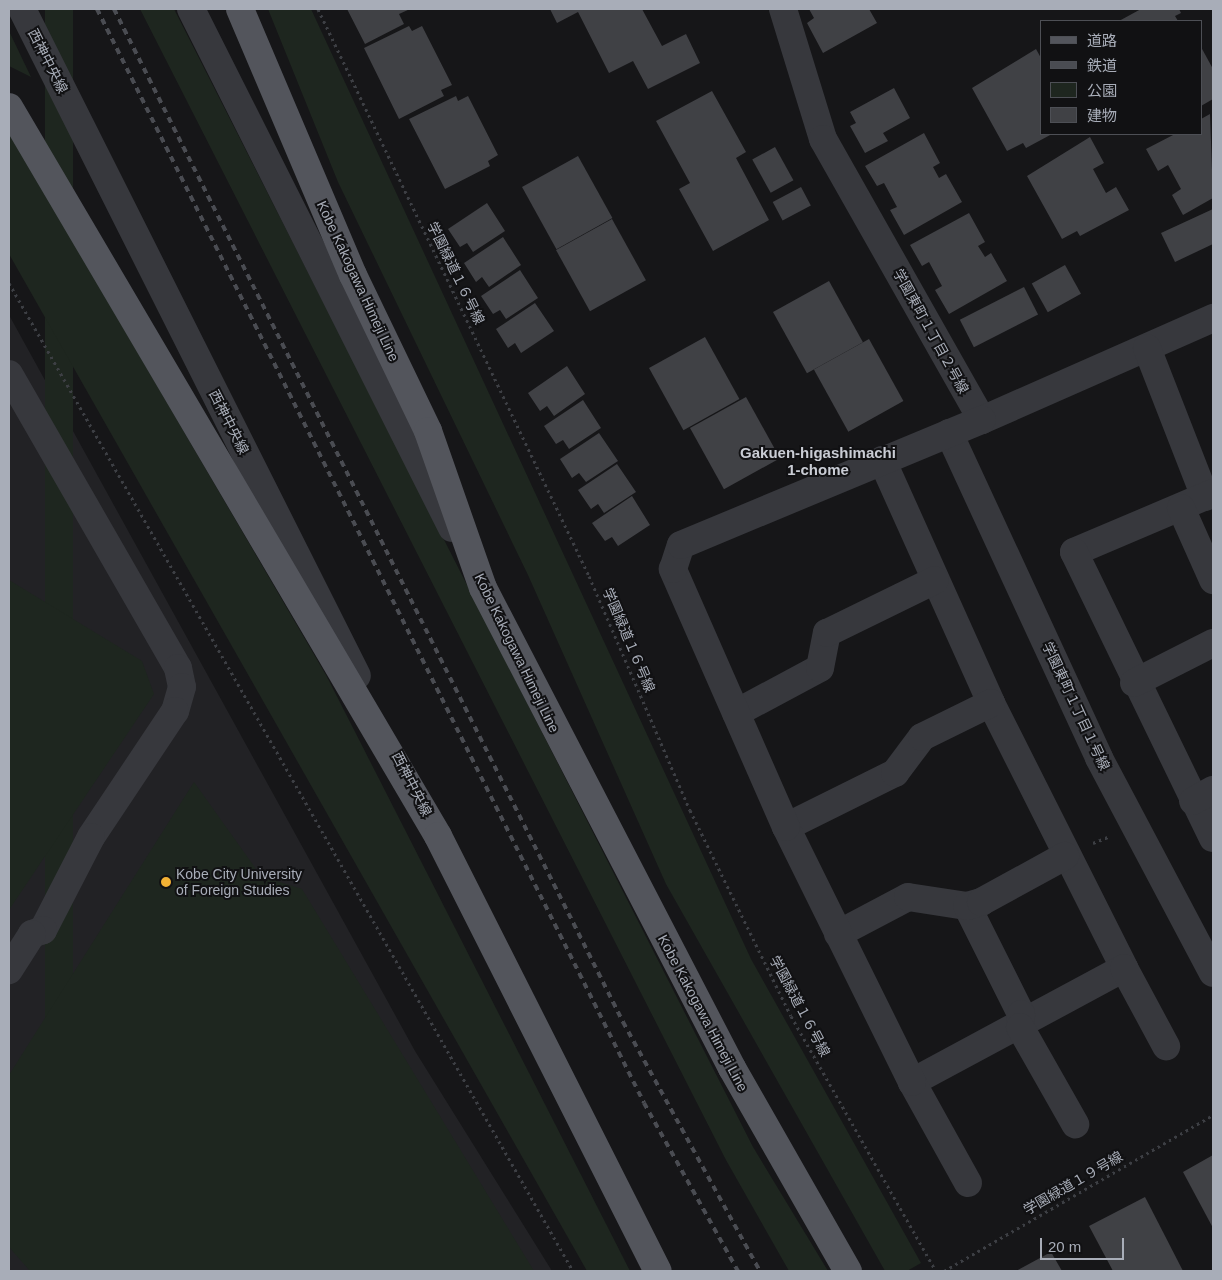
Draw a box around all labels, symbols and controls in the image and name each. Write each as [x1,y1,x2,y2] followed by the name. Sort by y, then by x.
[1040,20,1202,135] legend
[25,26,71,96] street label: 西神中央線
[1087,32,1117,49] text: 道路
[1087,57,1117,74] text: 鉄道
[1087,82,1117,99] text: 公園
[1087,107,1117,124] text: 建物
[313,198,403,364] street label: Kobe Kakogawa Himeji Line
[424,219,488,327] street label: 学園緑道１６号線
[890,266,972,396] street label: 学園東町１丁目２号線
[206,387,252,457] street label: 西神中央線
[740,443,896,478] district label: Gakuen-higashimachi 1-chome
[471,571,563,735] street label: Kobe Kakogawa Himeji Line
[599,585,659,695] street label: 学園緑道１６号線
[1039,639,1113,773] street label: 学園東町１丁目１号線
[389,749,435,819] street label: 西神中央線
[176,866,302,899] place label: Kobe City University of Foreign Studies
[160,876,172,888] marker: Kobe City University of Foreign Studies
[654,932,752,1094] street label: Kobe Kakogawa Himeji Line
[766,953,834,1059] street label: 学園緑道１６号線
[1020,1148,1126,1218] street label: 学園緑道１９号線
[1042,1228,1126,1260] scale bar
[1048,1238,1081,1255] text: 20 m

